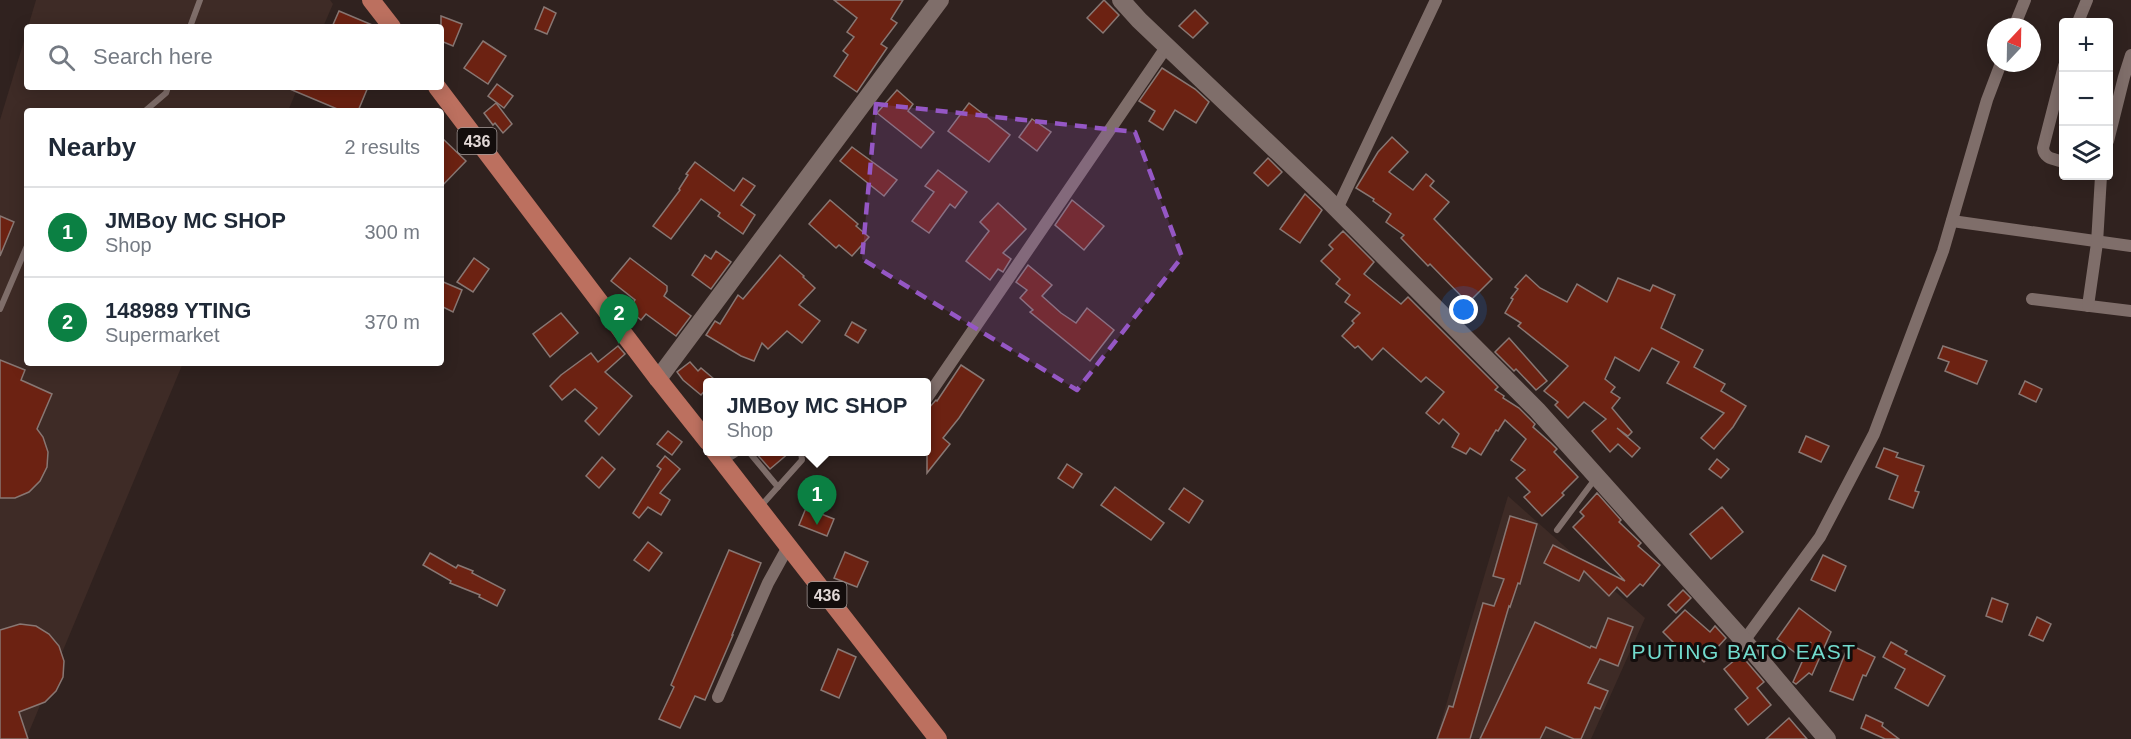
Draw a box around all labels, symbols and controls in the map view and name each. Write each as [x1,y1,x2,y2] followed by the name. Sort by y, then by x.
[1987,18,2041,72] north arrow
[2059,18,2113,180] map controls
[2059,18,2113,72] button: +
[24,24,444,90] search box
[45,41,78,74] icon: search
[93,44,213,69] text: Search here
[2059,72,2113,126] button: −
[2059,126,2113,180] button: layers
[458,128,496,154] road number: 436
[48,132,136,162] text: Nearby
[344,136,420,158] text: 2 results
[105,208,286,233] text: JMBoy MC SHOP
[62,221,73,243] text: 1
[364,221,420,243] text: 300 m
[105,234,152,256] text: Shop
[600,294,638,344] pin: 2
[1449,295,1478,324] your location
[105,298,251,323] text: 148989 YTING
[62,311,73,333] text: 2
[364,311,420,333] text: 370 m
[105,324,220,346] text: Supermarket
[703,378,931,456] popup
[727,393,907,418] text: JMBoy MC SHOP
[727,419,773,441] text: Shop
[798,476,836,525] pin: 1
[808,582,846,608] road number: 436
[1631,640,1857,663] district label: PUTING BATO EAST

